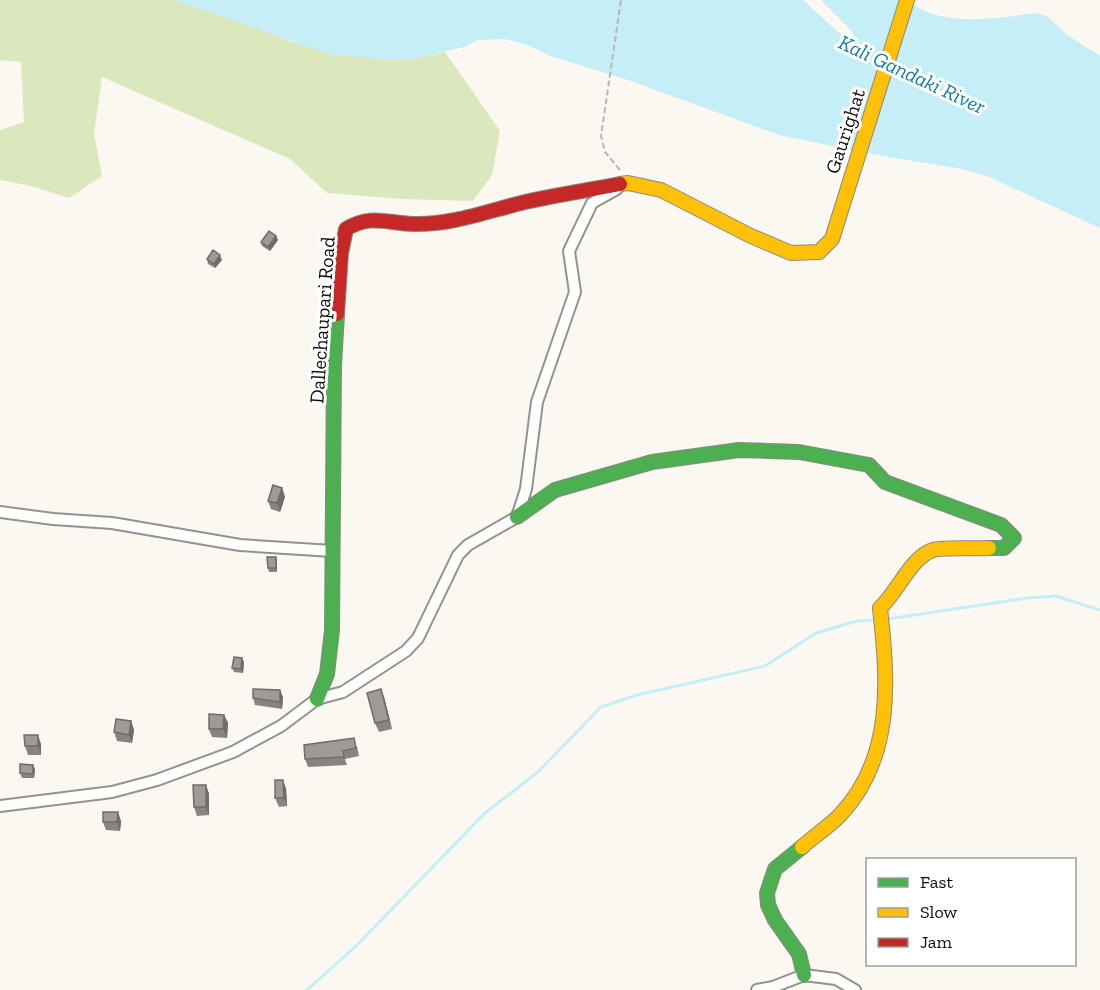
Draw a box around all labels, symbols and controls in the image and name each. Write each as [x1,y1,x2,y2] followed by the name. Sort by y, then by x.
[835,29,990,119] water label: Kali Gandaki River
[820,85,870,177] street label: Gaurighat
[304,236,340,404] street label: Dallechaupari Road
[866,858,1076,966] legend
[920,871,953,893] text: Fast
[920,901,957,923] text: Slow
[920,931,952,953] text: Jam

